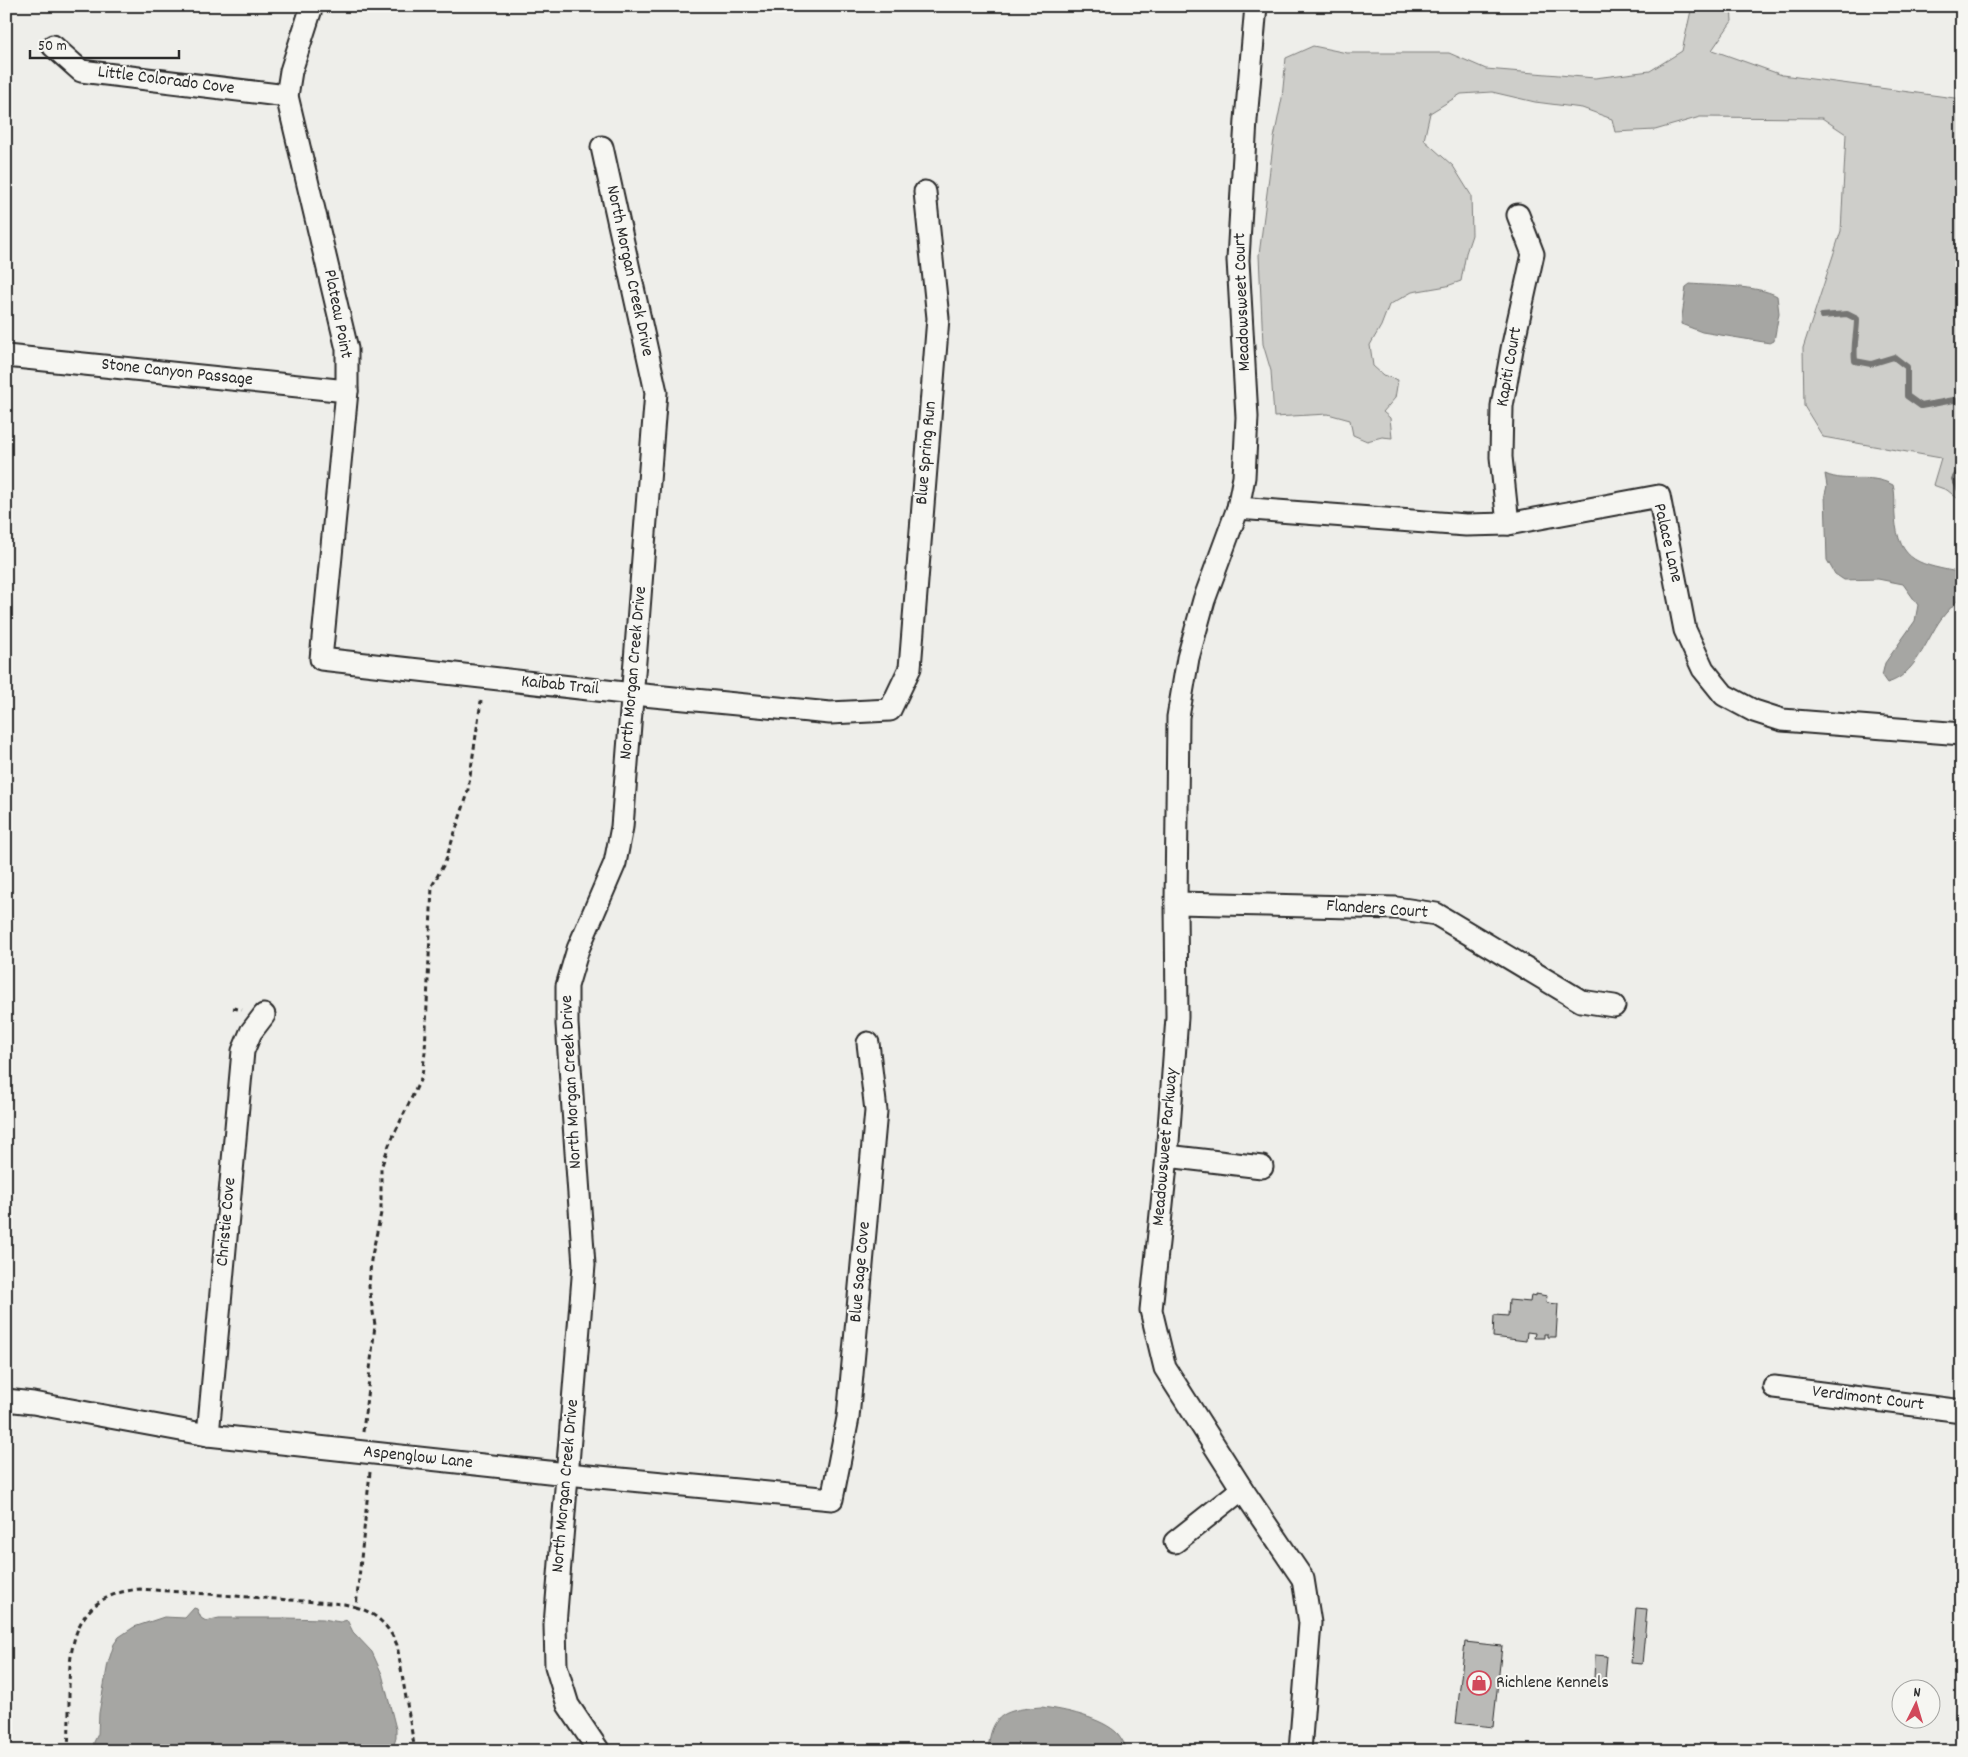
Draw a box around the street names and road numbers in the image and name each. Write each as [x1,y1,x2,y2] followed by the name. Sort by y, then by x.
[96,60,236,102] street label: Little Colorado Cove
[599,183,659,359] street label: North Morgan Creek Drive
[1228,232,1258,372] street label: Meadowsweet Court
[316,267,358,361] street label: Plateau Point
[1491,325,1529,409] street label: Kapiti Court
[100,353,254,393] street label: Stone Canyon Passage
[910,400,944,506] street label: Blue Spring Run
[1646,501,1688,585] street label: Palace Lane
[614,585,654,761] street label: North Morgan Creek Drive
[520,669,601,703] street label: Kaibab Trail
[1325,894,1429,926] street label: Flanders Court
[555,994,589,1170] street label: North Morgan Creek Drive
[1147,1066,1185,1227] street label: Meadowsweet Parkway
[211,1177,243,1267] street label: Christie Cove
[844,1220,878,1324] street label: Blue Sage Cove
[1811,1380,1926,1418] street label: Verdimont Court
[546,1398,586,1574] street label: North Morgan Creek Drive
[362,1440,474,1476] street label: Aspenglow Lane

